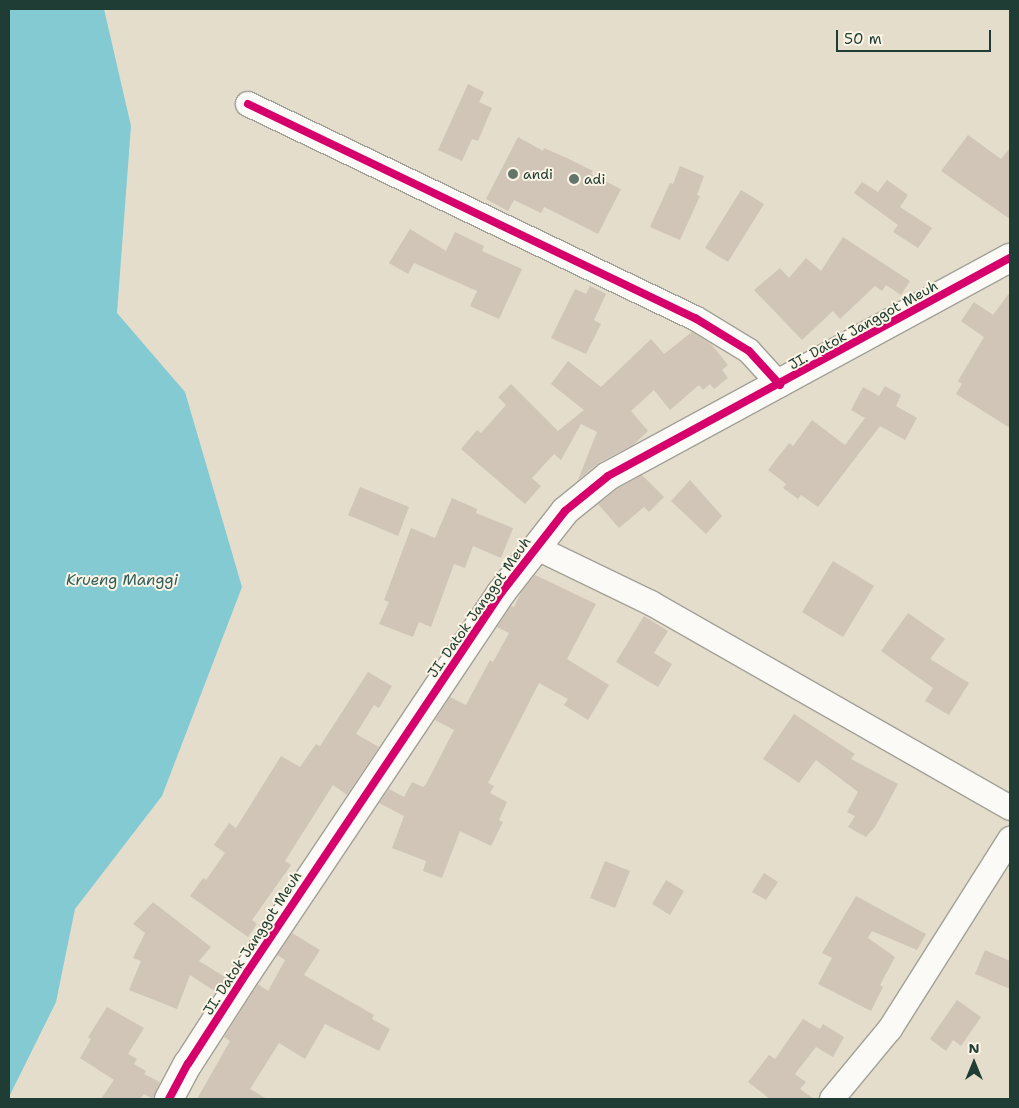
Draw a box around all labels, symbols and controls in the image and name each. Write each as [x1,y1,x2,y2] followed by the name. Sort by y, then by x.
[839,20,994,52] scale bar
[844,29,882,49] text: 50 m
[523,166,553,182] place label: andi
[507,168,519,180] marker: andi
[584,171,605,187] place label: adi
[568,173,580,185] marker: adi
[785,277,941,373] street label: JI. Datok Janggot Meuh
[424,533,534,681] street label: JI. Datok Janggot Meuh
[66,572,178,590] water label: Krueng Manggi
[199,868,305,1018] street label: JI. Datok Janggot Meuh
[949,1038,999,1088] north arrow
[968,1039,980,1057] text: N

